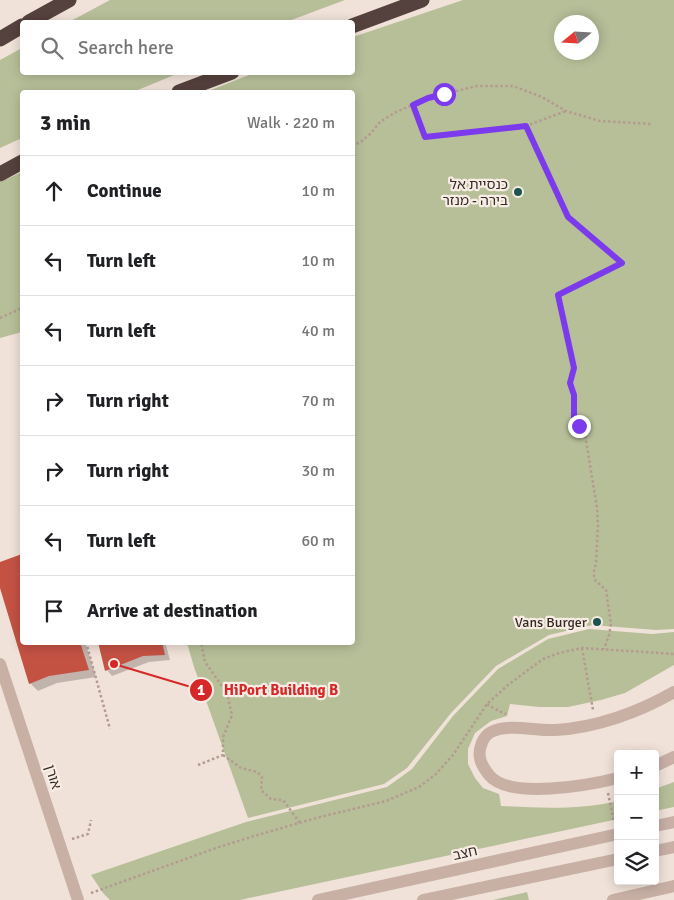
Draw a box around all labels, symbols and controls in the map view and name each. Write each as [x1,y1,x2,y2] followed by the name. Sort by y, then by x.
[554,15,599,60] north arrow
[20,20,355,75] search box
[38,34,66,62] icon: search
[78,36,174,60] text: Search here
[433,83,456,106] route start
[40,110,91,136] text: 3 min
[247,113,335,133] text: Walk · 220 m
[442,176,508,209] place label: כנסיית אל בירה - מנזר
[40,177,68,205] icon: ahead
[87,179,162,203] text: Continue
[301,181,335,201] text: 10 m
[512,186,524,198] marker: כנסיית אל בירה - מנזר
[40,247,68,275] icon: left
[87,249,156,273] text: Turn left
[301,251,335,271] text: 10 m
[40,317,68,345] icon: left
[87,319,156,343] text: Turn left
[301,321,335,341] text: 40 m
[40,387,68,415] icon: right
[87,389,169,413] text: Turn right
[301,391,335,411] text: 70 m
[568,415,591,438] route end
[40,457,68,485] icon: right
[87,459,169,483] text: Turn right
[301,461,335,481] text: 30 m
[40,527,68,555] icon: left
[87,529,156,553] text: Turn left
[301,531,335,551] text: 60 m
[40,597,68,625] icon: arrive
[87,599,258,623] text: Arrive at destination
[515,614,588,631] place label: Vans Burger
[591,616,603,628] marker: Vans Burger
[189,675,348,705] callout: HiPort Building B
[197,681,205,699] text: 1
[224,681,338,699] text: HiPort Building B
[614,750,659,885] map controls
[614,750,659,795] button: +
[41,763,65,792] street label: אורן
[614,795,659,840] button: −
[614,840,659,885] button: layers
[451,842,479,864] street label: חצב

